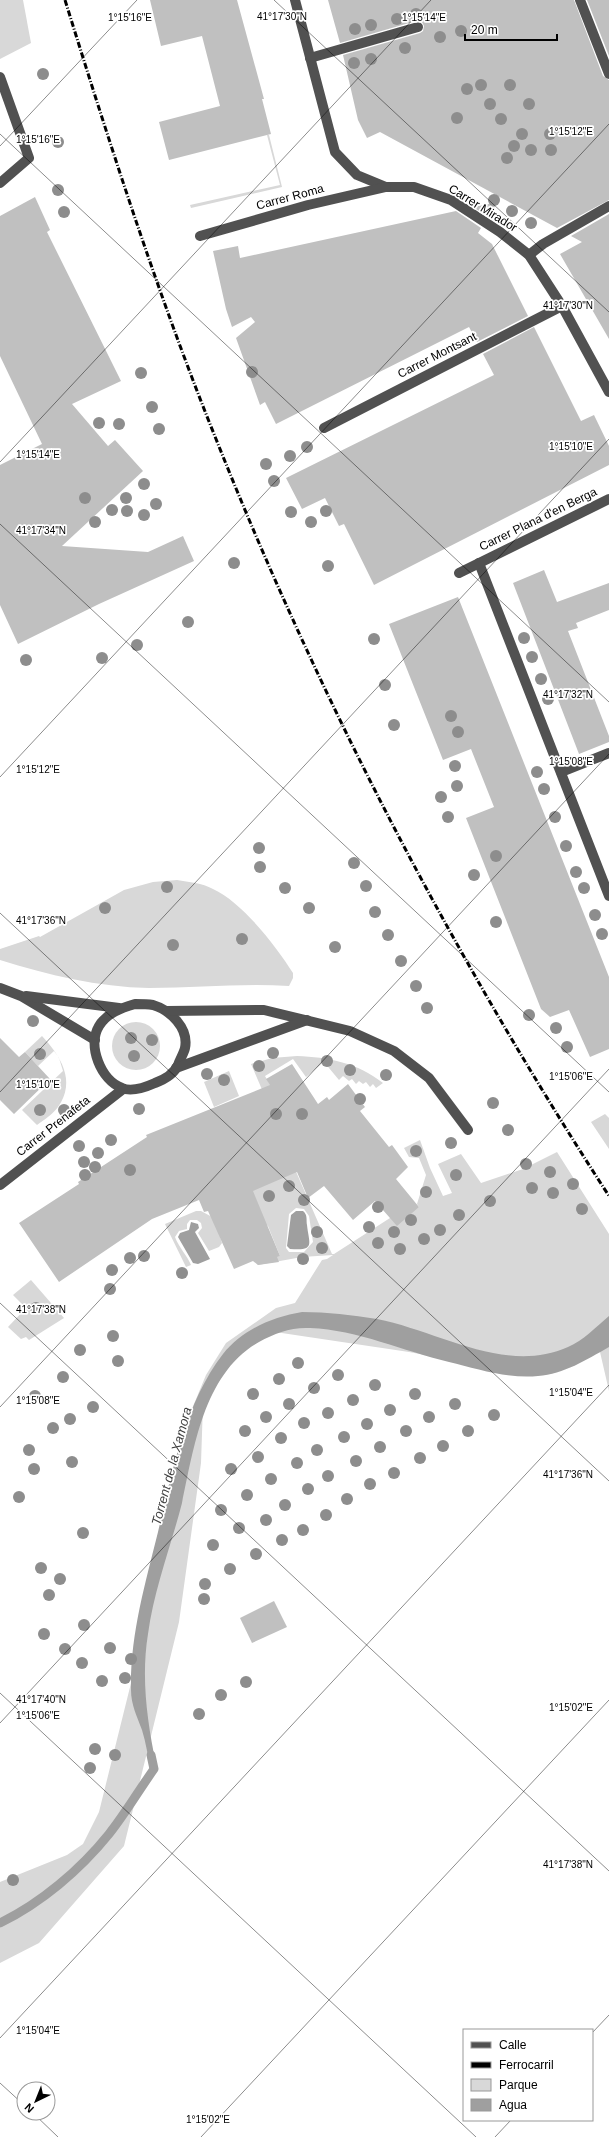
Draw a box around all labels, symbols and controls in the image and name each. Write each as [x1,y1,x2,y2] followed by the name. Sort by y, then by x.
[257,11,307,22] text: 41°17'30"N
[108,12,152,23] text: 1°15'16"E
[402,12,446,23] text: 1°15'14"E
[465,16,557,42] scale bar
[471,23,498,37] text: 20 m
[549,126,593,137] text: 1°15'12"E
[16,134,60,145] text: 1°15'16"E
[255,181,326,213] street label: Carrer Roma
[446,181,520,235] street label: Carrer Mirador
[543,300,593,311] text: 41°17'30"N
[395,329,479,381] street label: Carrer Montsant
[549,441,593,452] text: 1°15'10"E
[16,449,60,460] text: 1°15'14"E
[477,484,599,554] street label: Carrer Plana d'en Berga
[16,525,66,536] text: 41°17'34"N
[543,689,593,700] text: 41°17'32"N
[549,756,593,767] text: 1°15'08"E
[16,764,60,775] text: 1°15'12"E
[16,915,66,926] text: 41°17'36"N
[549,1071,593,1082] text: 1°15'06"E
[16,1079,60,1090] text: 1°15'10"E
[13,1093,93,1159] street label: Carrer Prenafeta
[16,1304,66,1315] text: 41°17'38"N
[549,1387,593,1398] text: 1°15'04"E
[16,1395,60,1406] text: 1°15'08"E
[148,1405,194,1527] water label: Torrent de la Xamora
[543,1469,593,1480] text: 41°17'36"N
[16,1694,66,1705] text: 41°17'40"N
[549,1702,593,1713] text: 1°15'02"E
[16,1710,60,1721] text: 1°15'06"E
[543,1859,593,1870] text: 41°17'38"N
[16,2025,60,2036] text: 1°15'04"E
[463,2029,593,2121] legend
[499,2038,527,2052] text: Calle
[499,2058,554,2072] text: Ferrocarril
[499,2078,538,2092] text: Parque
[16,2081,56,2121] north arrow
[499,2098,527,2112] text: Agua
[22,2101,36,2115] text: N
[186,2114,230,2125] text: 1°15'02"E

